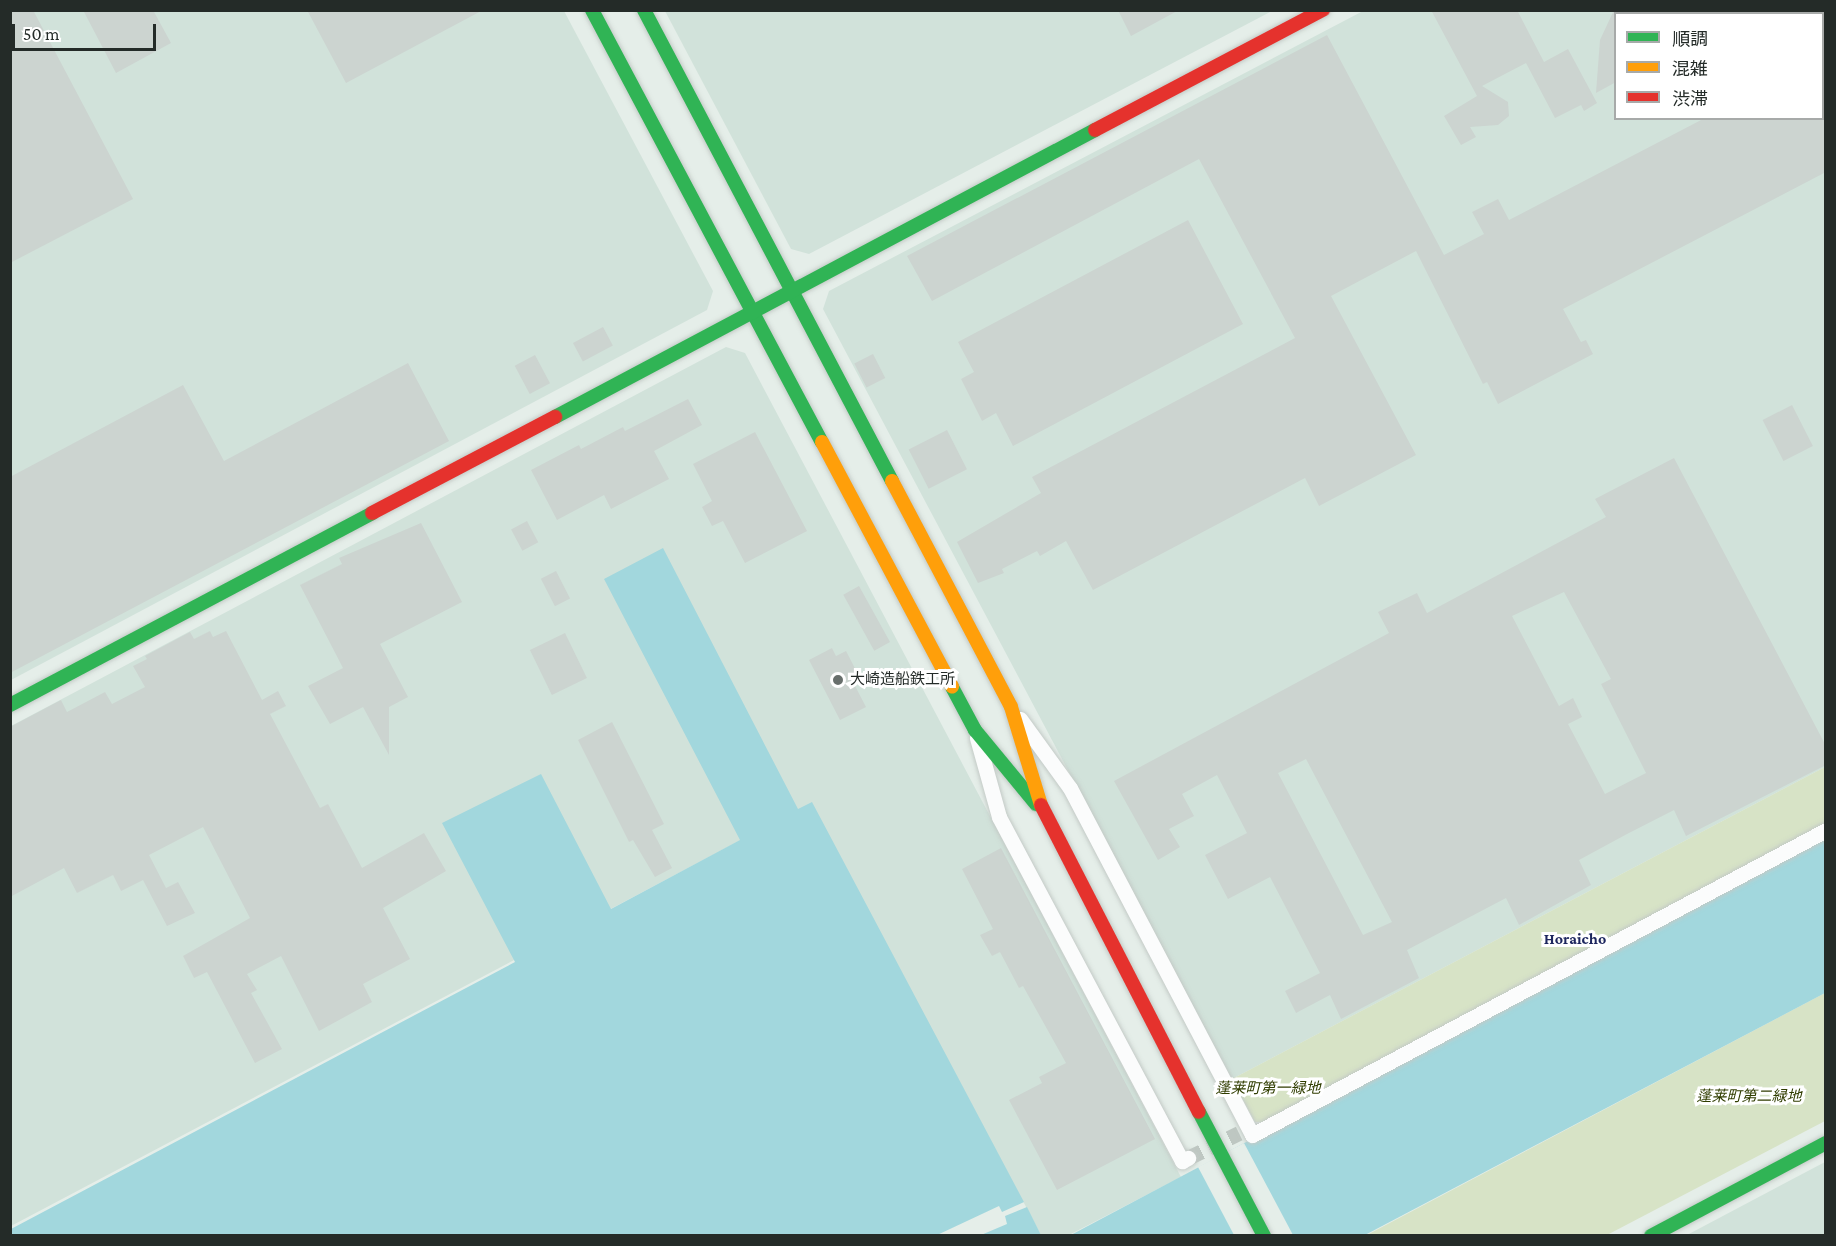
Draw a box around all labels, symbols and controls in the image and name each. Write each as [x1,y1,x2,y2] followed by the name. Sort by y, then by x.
[15,12,159,50] scale bar
[1614,12,1824,120] legend
[23,24,60,44] text: 50 m
[1672,29,1708,49] text: 順調
[1672,59,1708,79] text: 混雑
[1672,89,1708,109] text: 渋滞
[850,671,955,689] place label: 大崎造船鉄工所
[831,673,845,687] marker: 大崎造船鉄工所
[1544,929,1606,949] district label: Horaicho
[1216,1080,1320,1098] park label: 蓬莱町第一緑地
[1697,1088,1801,1106] park label: 蓬莱町第二緑地

